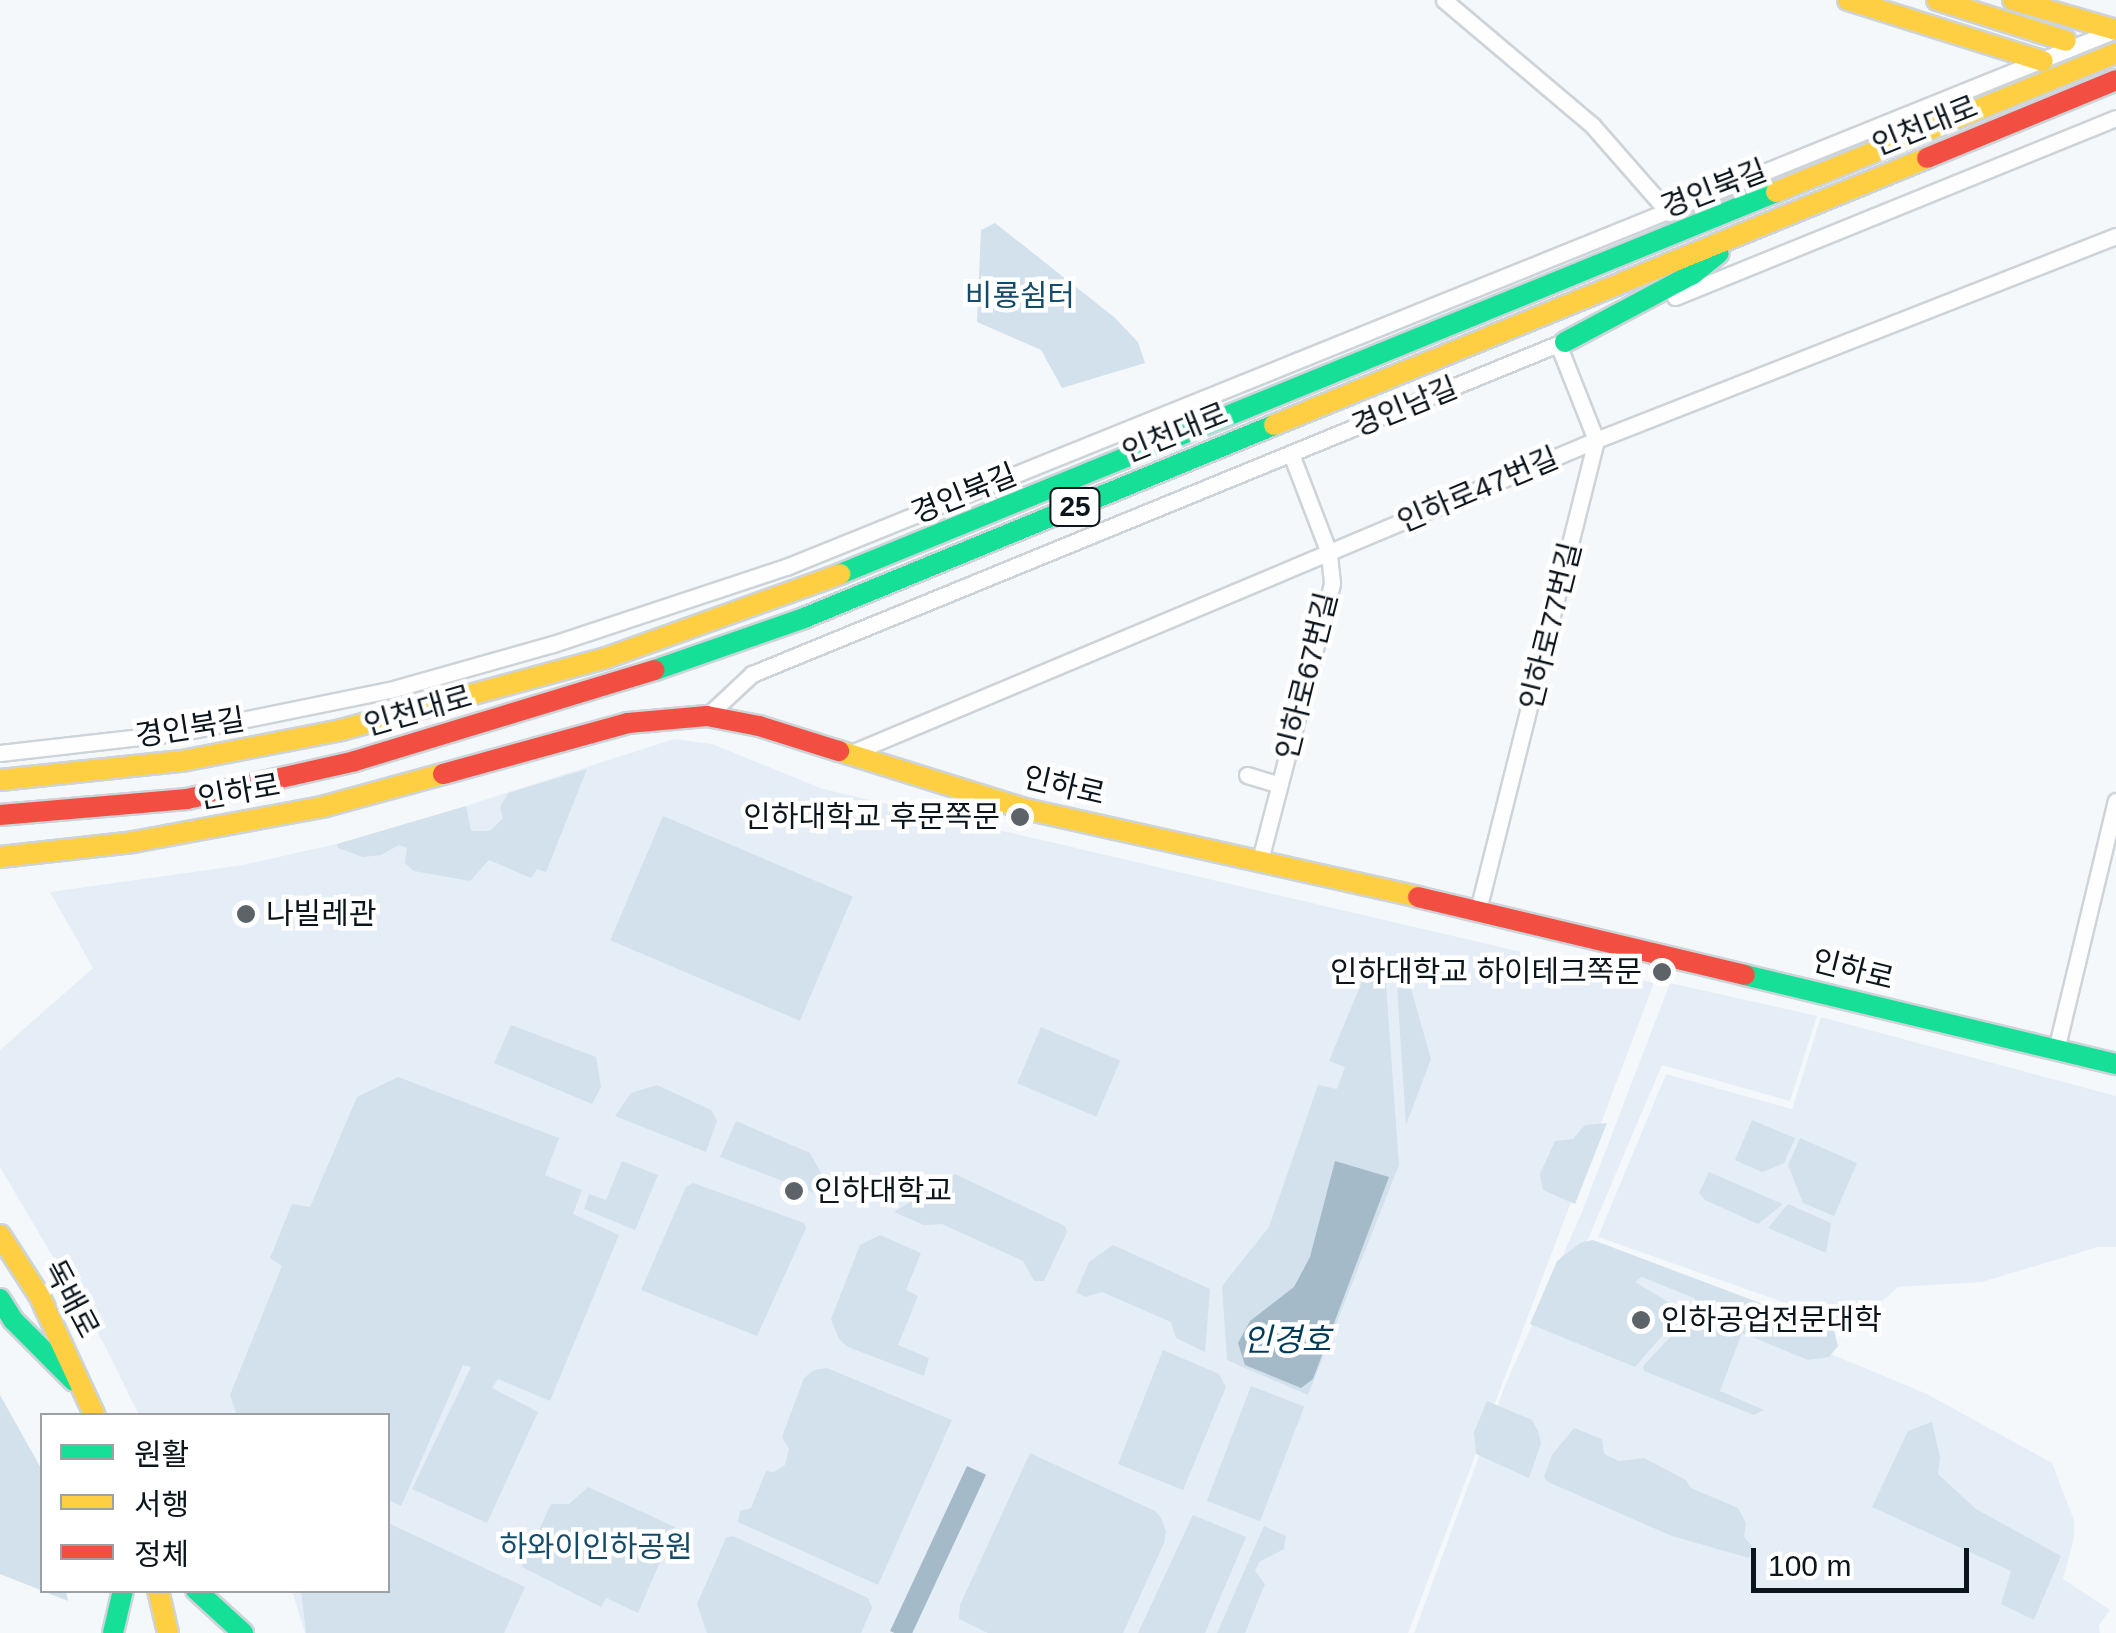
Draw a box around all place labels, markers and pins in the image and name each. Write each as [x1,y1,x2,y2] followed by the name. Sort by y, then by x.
[743,799,1000,835] place label: 인하대학교 후문쪽문
[1009,806,1031,828] marker: 인하대학교 후문쪽문
[266,896,376,932] place label: 나빌레관
[235,903,257,925] marker: 나빌레관
[1330,954,1642,990] place label: 인하대학교 하이테크쪽문
[1651,961,1673,983] marker: 인하대학교 하이테크쪽문
[814,1173,952,1209] place label: 인하대학교
[783,1180,805,1202] marker: 인하대학교
[1661,1302,1882,1338] place label: 인하공업전문대학
[1630,1309,1652,1331] marker: 인하공업전문대학

